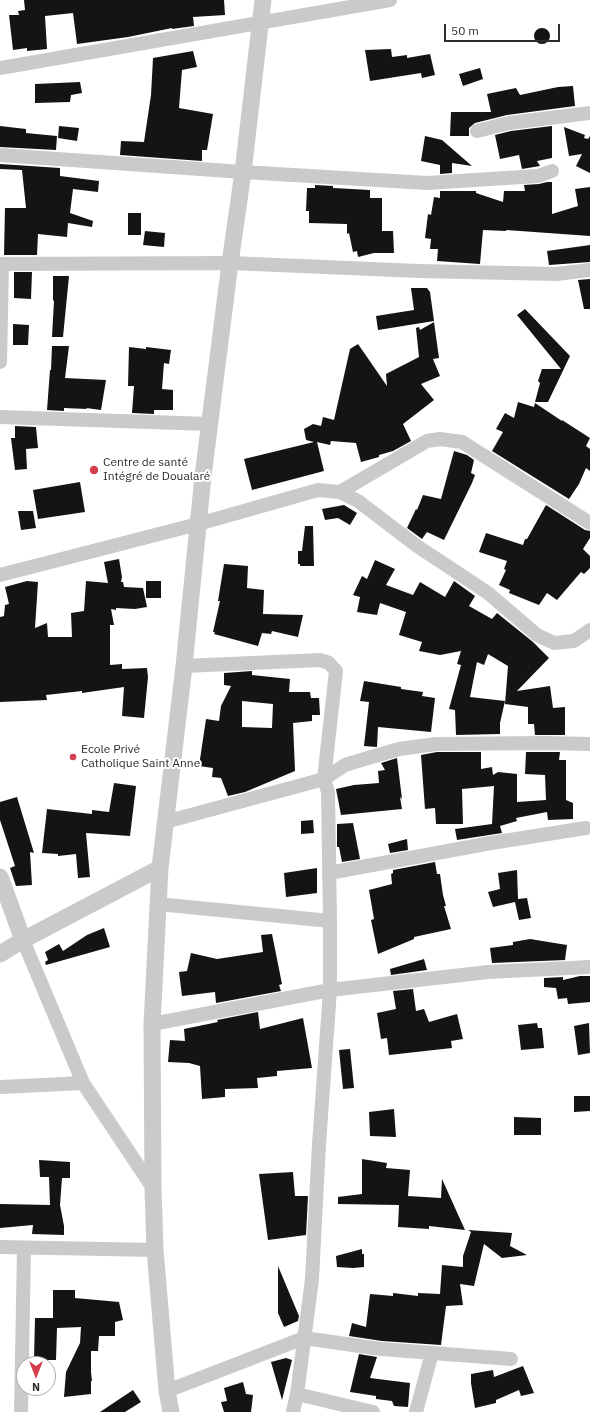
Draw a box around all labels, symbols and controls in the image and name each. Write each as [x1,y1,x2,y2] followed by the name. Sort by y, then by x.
[446,16,562,42] scale bar
[451,23,479,38] text: 50 m
[103,456,210,484] place label: Centre de santé Intégré de Doualaré
[88,464,100,476] marker: Centre de santé Intégré de Doualaré
[81,743,200,771] place label: Ecole Privé Catholique Saint Anne
[68,752,78,762] marker: Ecole Privé Catholique Saint Anne
[16,1356,56,1396] north arrow
[32,1380,40,1394] text: N

